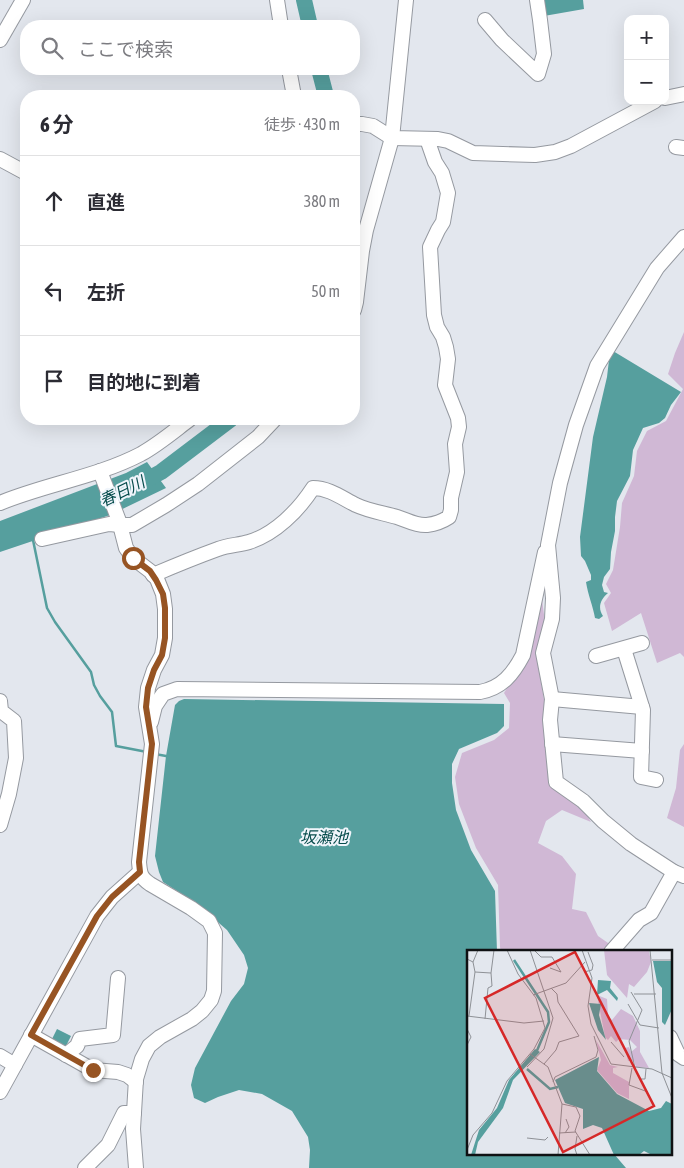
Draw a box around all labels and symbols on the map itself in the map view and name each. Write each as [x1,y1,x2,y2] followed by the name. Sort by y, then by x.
[96,472,149,510] water label: 春日川
[122,547,145,570] route start
[300,828,350,846] water label: 坂瀬池
[467,950,672,1156] inset map
[82,1059,105,1082] route end

